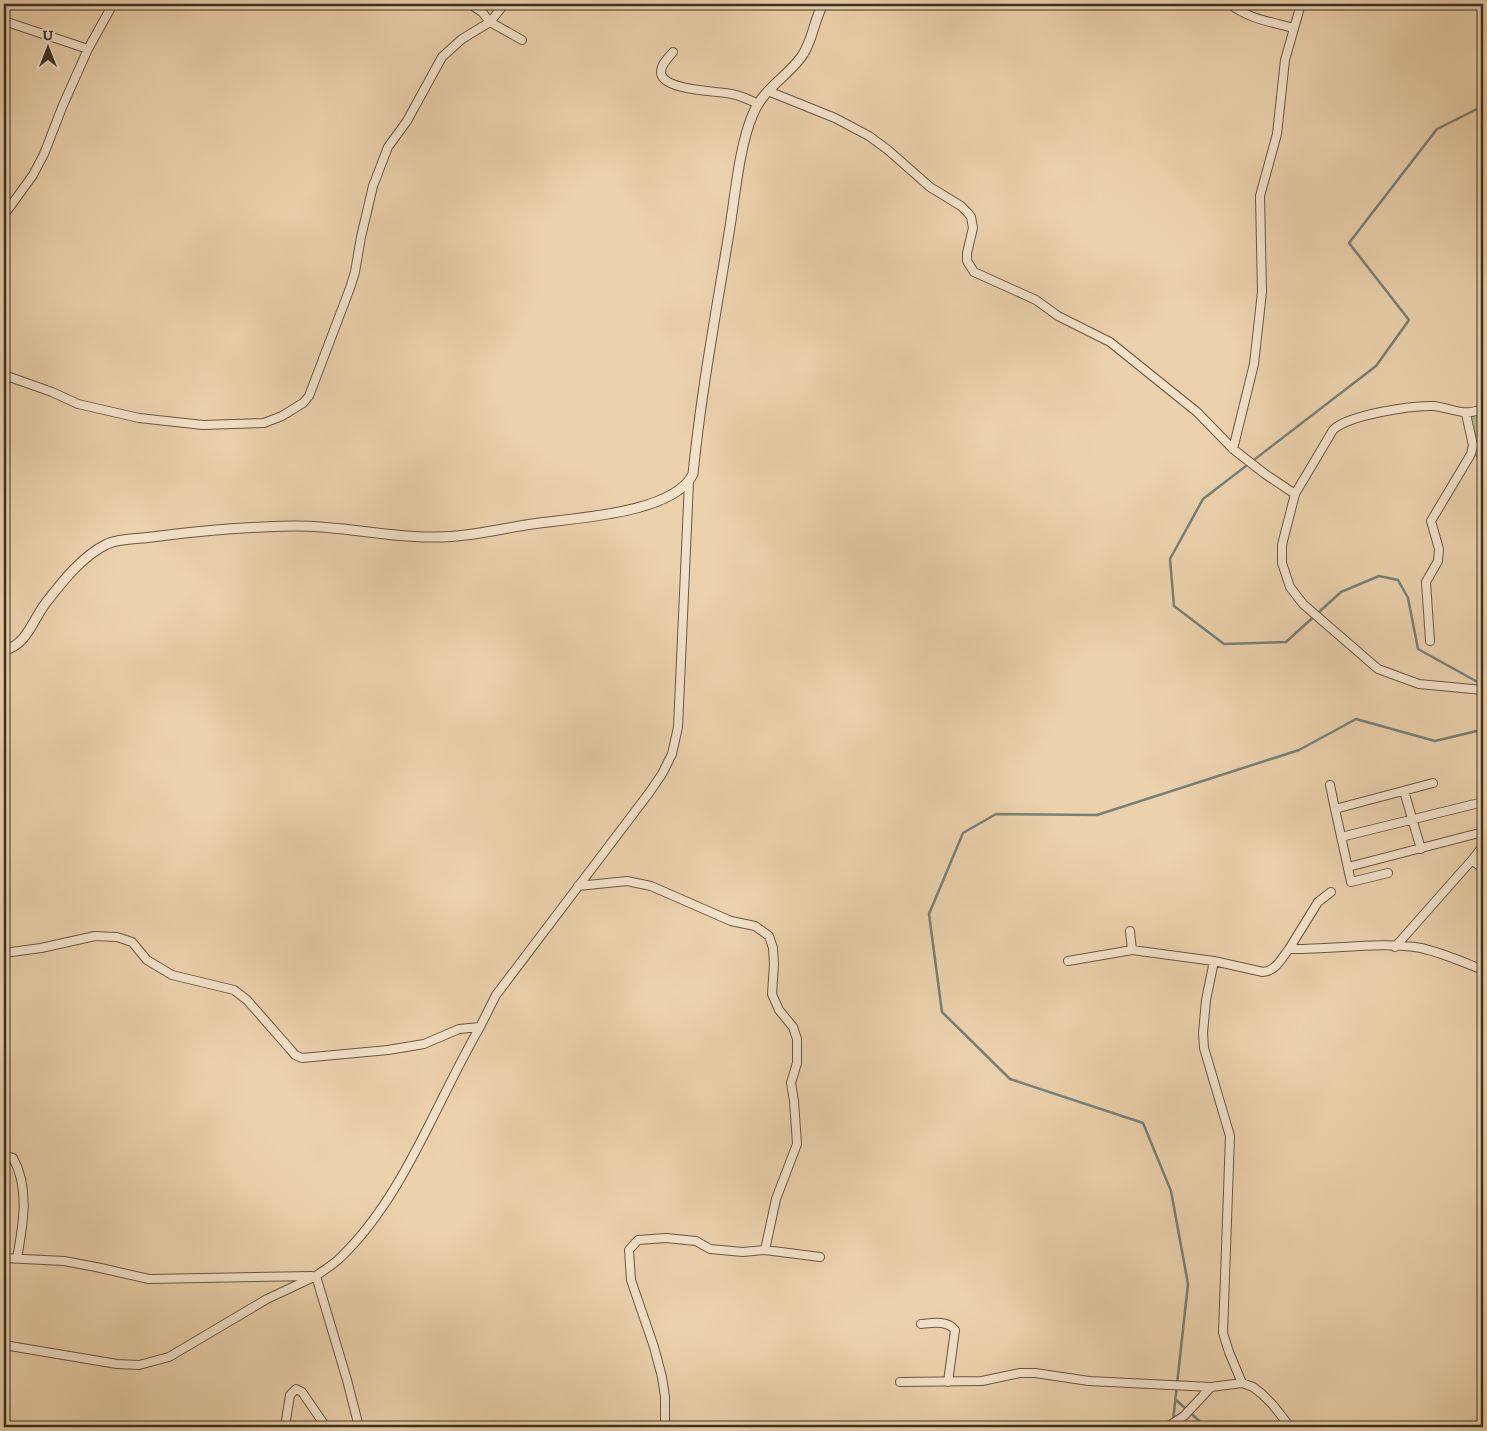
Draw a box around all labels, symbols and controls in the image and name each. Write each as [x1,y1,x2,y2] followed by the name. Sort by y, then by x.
[22,22,72,72] north arrow
[43,27,54,45] text: U

